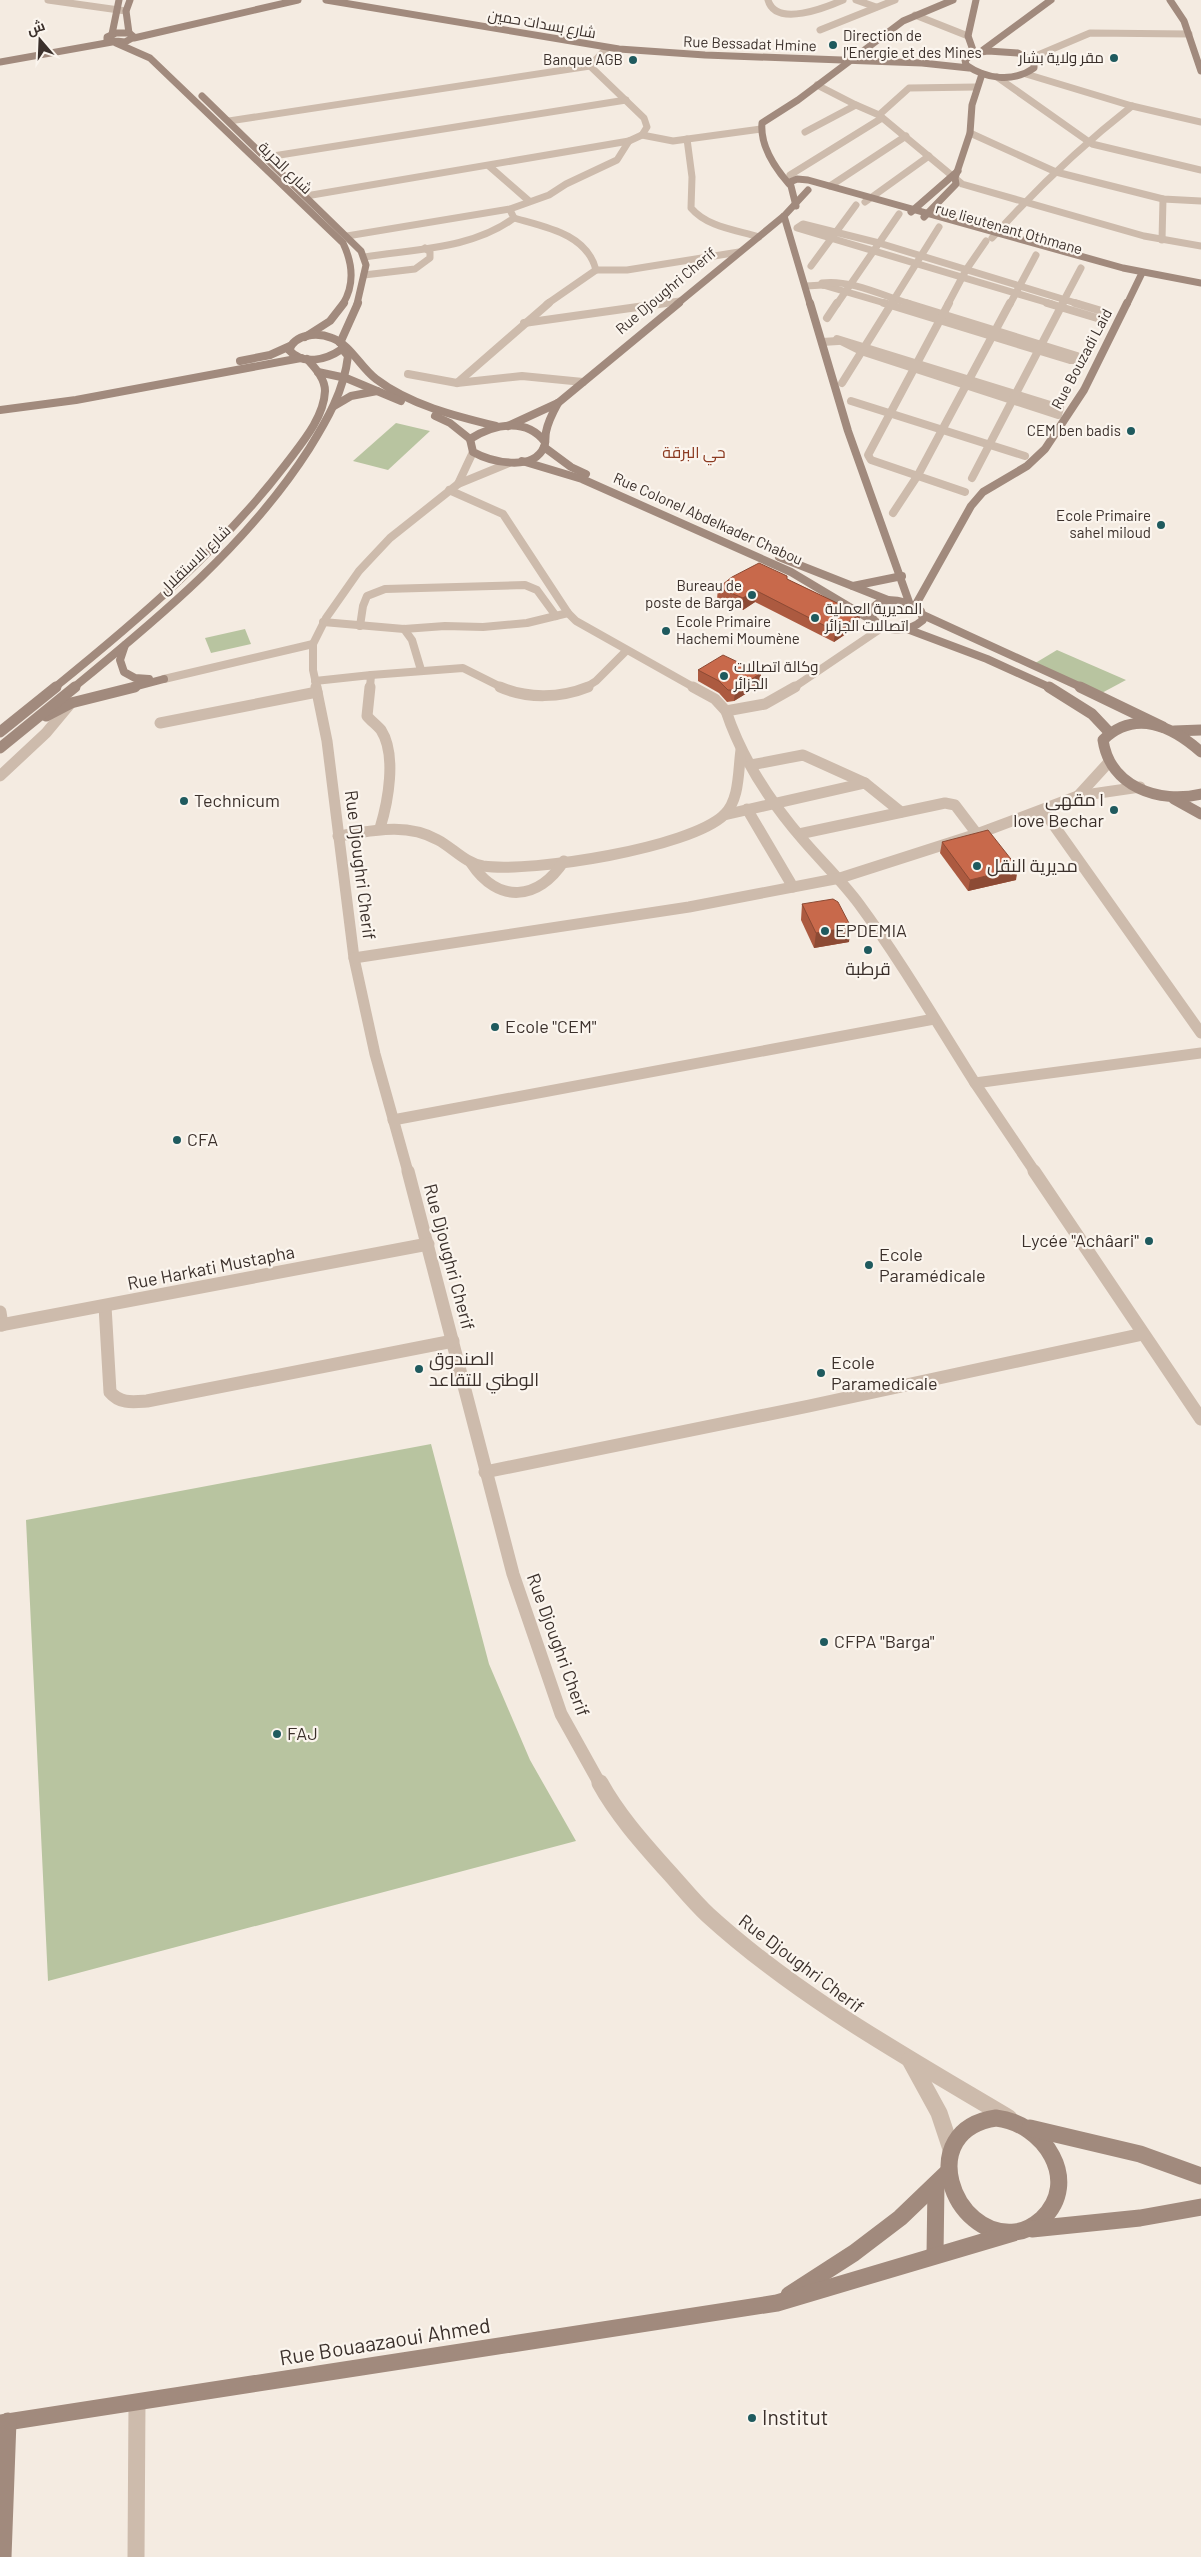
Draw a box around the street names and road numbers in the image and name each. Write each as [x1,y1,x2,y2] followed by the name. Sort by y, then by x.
[486,5,598,44] street label: شارع بسدات حمين
[683,32,817,54] street label: Rue Bessadat Hmine
[253,137,316,199] street label: شارع الحرية
[934,198,1085,258] street label: rue lieutenant Othmane
[612,243,719,337] street label: Rue Djoughri Cherif
[1047,305,1115,412] street label: Rue Bouzadi Laid
[611,468,806,568] street label: Rue Colonel Abdelkader Chabou
[155,521,236,600] street label: شارع الاستقلال
[341,789,381,941] street label: Rue Djoughri Cherif
[420,1181,480,1332] street label: Rue Djoughri Cherif
[125,1240,296,1294] street label: Rue Harkati Mustapha
[523,1570,595,1719] street label: Rue Djoughri Cherif
[735,1909,868,2017] street label: Rue Djoughri Cherif
[278,2312,492,2370] street label: Rue Bouaazaoui Ahmed

